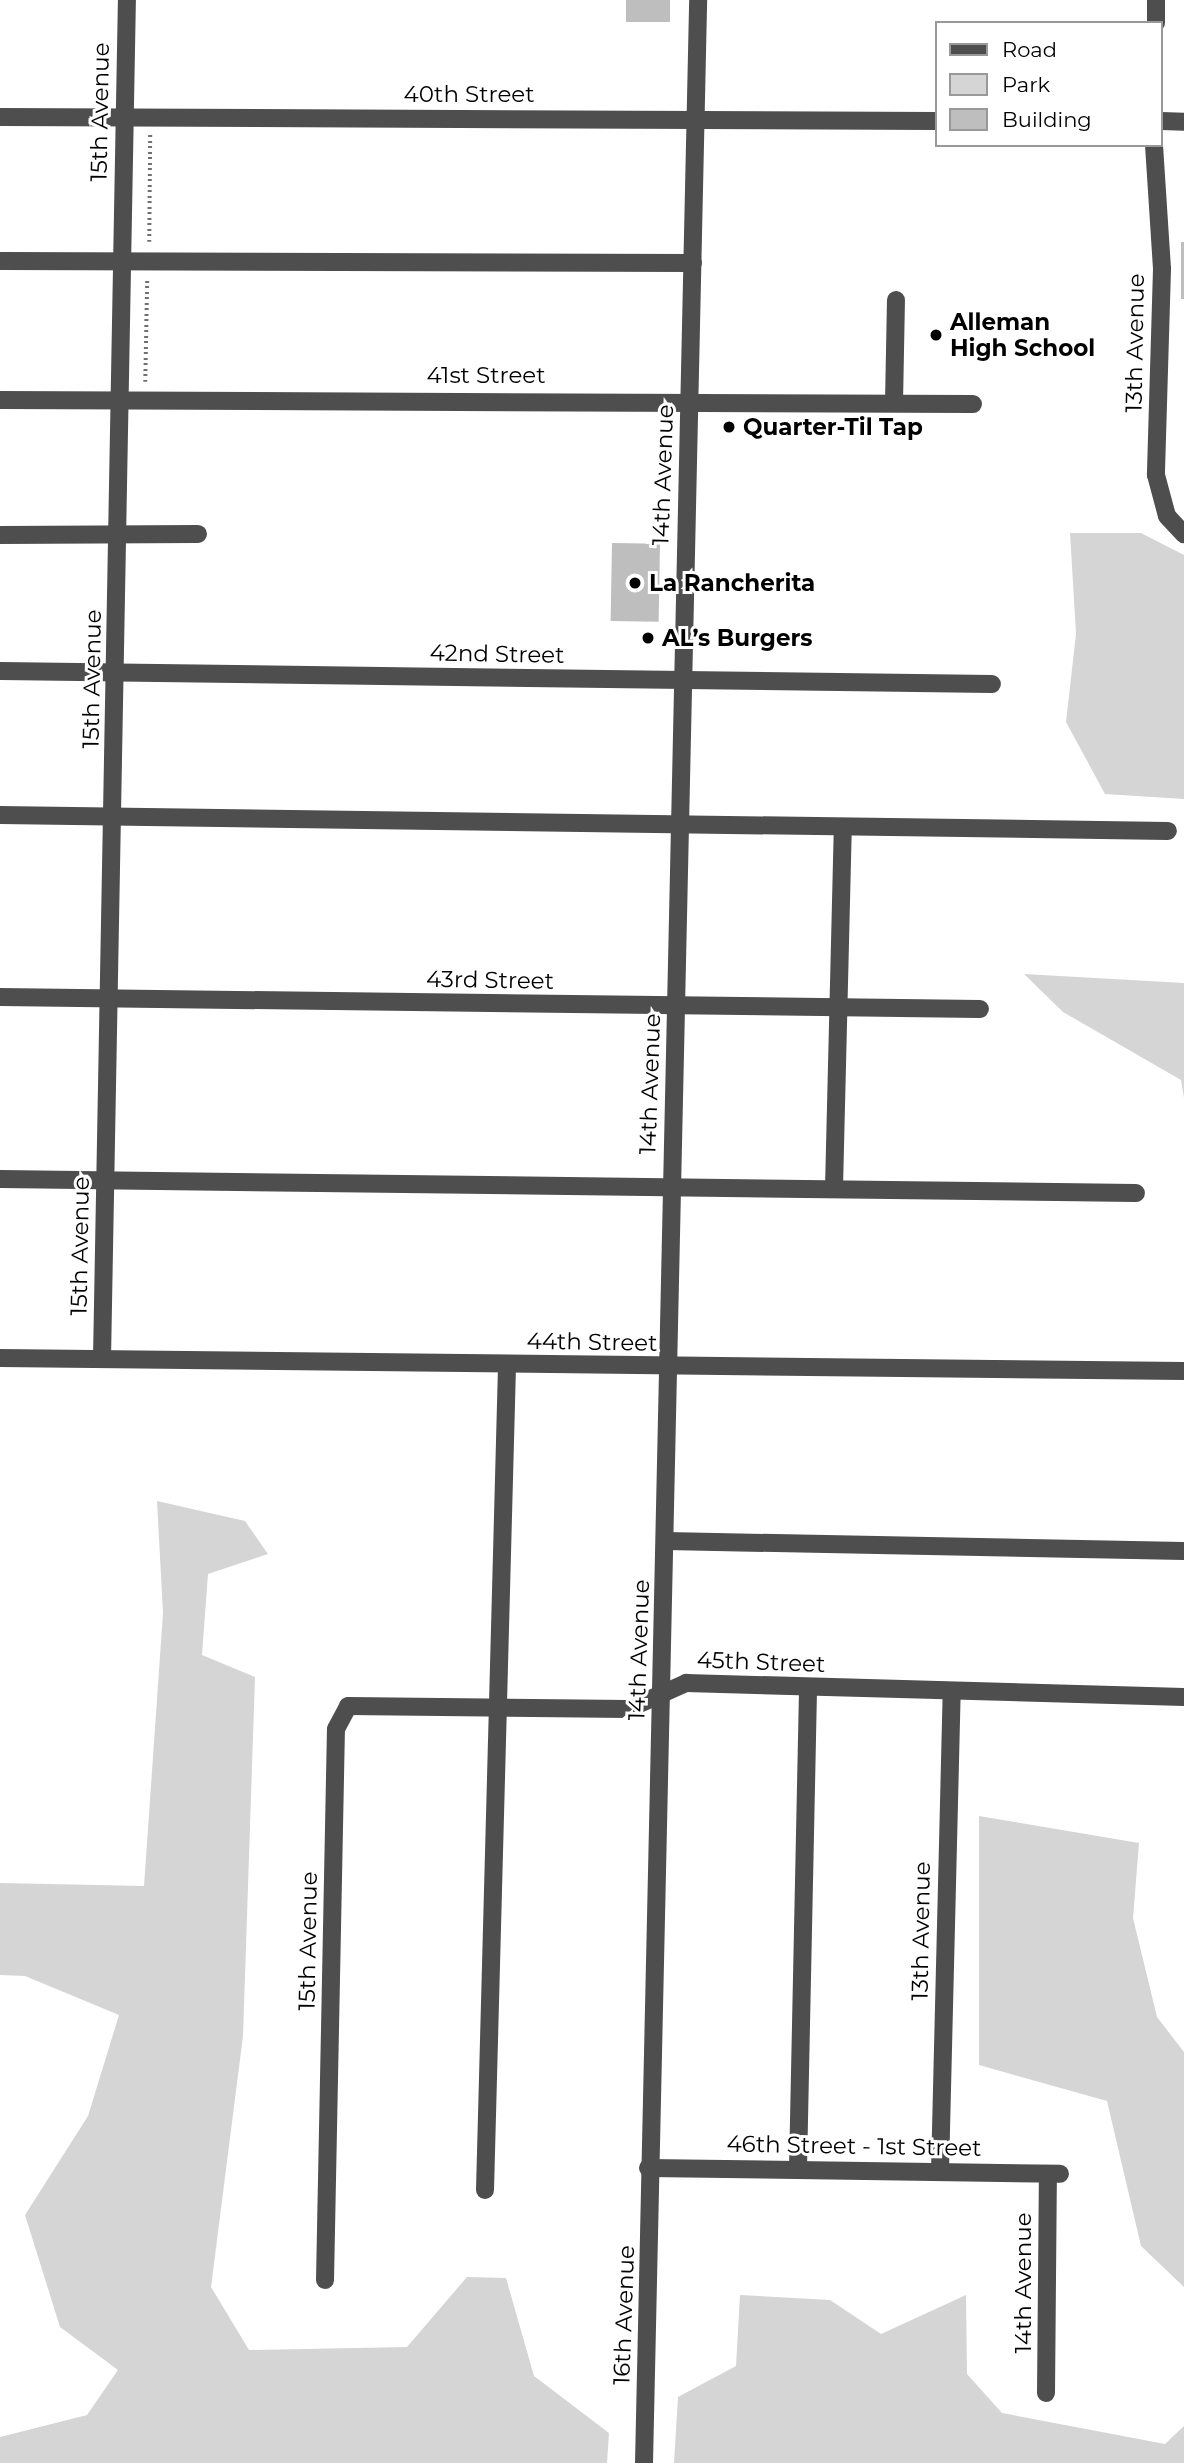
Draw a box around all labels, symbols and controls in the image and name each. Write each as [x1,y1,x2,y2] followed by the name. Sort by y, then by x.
[936,21,1163,147] legend
[1002,37,1057,62] text: Road
[85,42,115,182] street label: 15th Avenue
[1002,72,1050,97] text: Park
[403,80,535,108] street label: 40th Street
[1002,107,1092,132] text: Building
[1120,273,1150,413] street label: 13th Avenue
[950,308,1095,362] place label: Alleman High School
[928,327,944,343] marker: Alleman High School
[426,361,546,389] street label: 41st Street
[647,404,679,546] street label: 14th Avenue
[743,413,923,441] place label: Quarter-Til Tap
[721,419,737,435] marker: Quarter-Til Tap
[649,569,815,597] place label: La Rancherita
[627,575,643,591] marker: La Rancherita
[77,609,107,749] street label: 15th Avenue
[662,624,813,652] place label: AL’s Burgers
[640,630,656,646] marker: AL’s Burgers
[429,639,565,669] street label: 42nd Street
[426,965,554,995] street label: 43rd Street
[634,1013,666,1155] street label: 14th Avenue
[65,1176,95,1316] street label: 15th Avenue
[526,1327,658,1357] street label: 44th Street
[623,1579,655,1721] street label: 14th Avenue
[696,1646,826,1678] street label: 45th Street
[906,1861,936,2001] street label: 13th Avenue
[293,1871,323,2011] street label: 15th Avenue
[726,2130,982,2162] street label: 46th Street - 1st Street
[1009,2212,1037,2354] street label: 14th Avenue
[608,2245,640,2385] street label: 16th Avenue

